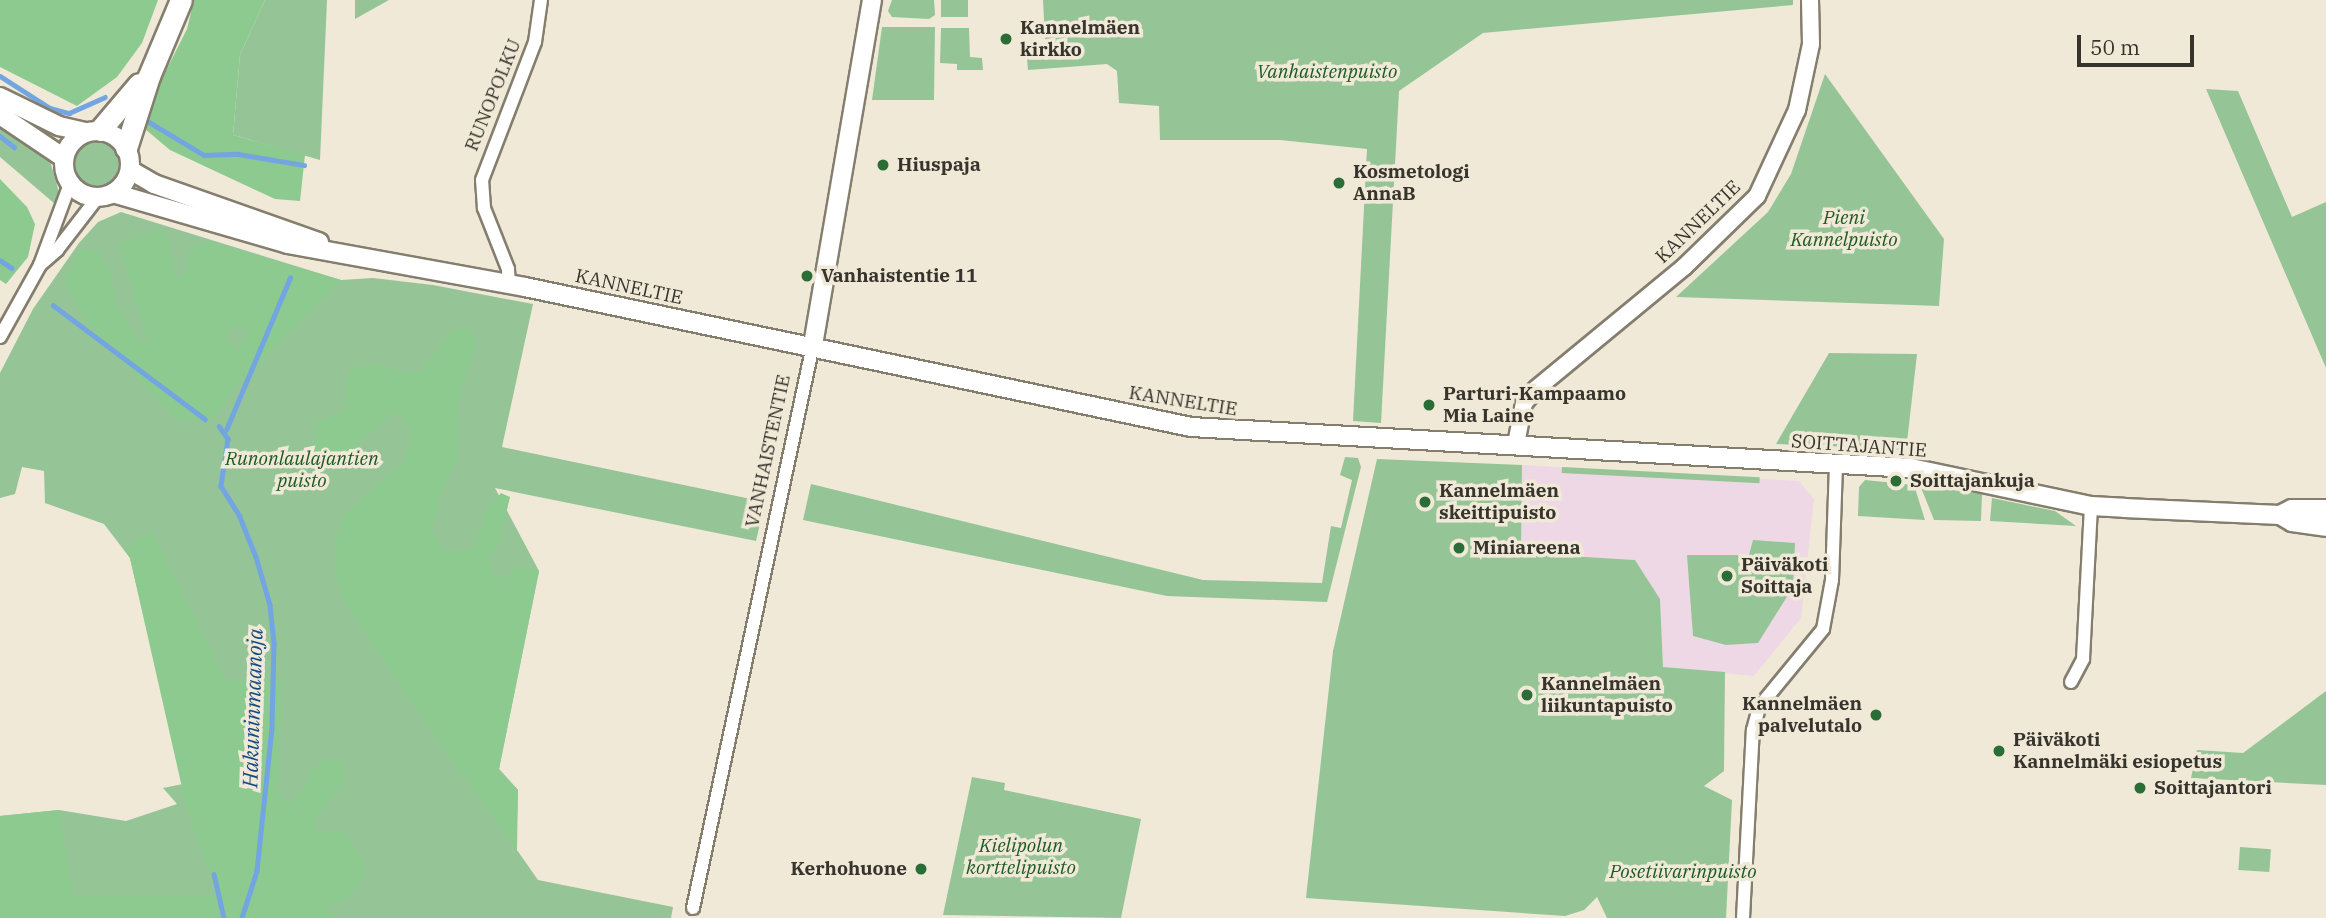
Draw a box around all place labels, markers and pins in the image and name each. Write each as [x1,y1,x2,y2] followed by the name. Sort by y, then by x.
[1020,17,1140,61] place label: Kannelmäen kirkko
[998,31,1014,47] marker: Kannelmäen kirkko
[897,154,981,176] place label: Hiuspaja
[875,157,891,173] marker: Hiuspaja
[1353,161,1470,205] place label: Kosmetologi AnnaB
[1331,175,1347,191] marker: Kosmetologi AnnaB
[821,265,977,287] place label: Vanhaistentie 11
[799,268,815,284] marker: Vanhaistentie 11
[1443,383,1626,427] place label: Parturi-Kampaamo Mia Laine
[1421,397,1437,413] marker: Parturi-Kampaamo Mia Laine
[1910,470,2035,492] place label: Soittajankuja
[1888,473,1904,489] marker: Soittajankuja
[1439,480,1559,524] place label: Kannelmäen skeittipuisto
[1417,494,1433,510] marker: Kannelmäen skeittipuisto
[1473,537,1580,559] place label: Miniareena
[1451,540,1467,556] marker: Miniareena
[1741,554,1828,598] place label: Päiväkoti Soittaja
[1719,568,1735,584] marker: Päiväkoti Soittaja
[1541,673,1673,717] place label: Kannelmäen liikuntapuisto
[1519,687,1535,703] marker: Kannelmäen liikuntapuisto
[1742,693,1862,737] place label: Kannelmäen palvelutalo
[1868,707,1884,723] marker: Kannelmäen palvelutalo
[2013,729,2222,773] place label: Päiväkoti Kannelmäki esiopetus
[1991,743,2007,759] marker: Päiväkoti Kannelmäki esiopetus
[2154,777,2272,799] place label: Soittajantori
[2132,780,2148,796] marker: Soittajantori
[790,858,907,880] place label: Kerhohuone
[913,861,929,877] marker: Kerhohuone

